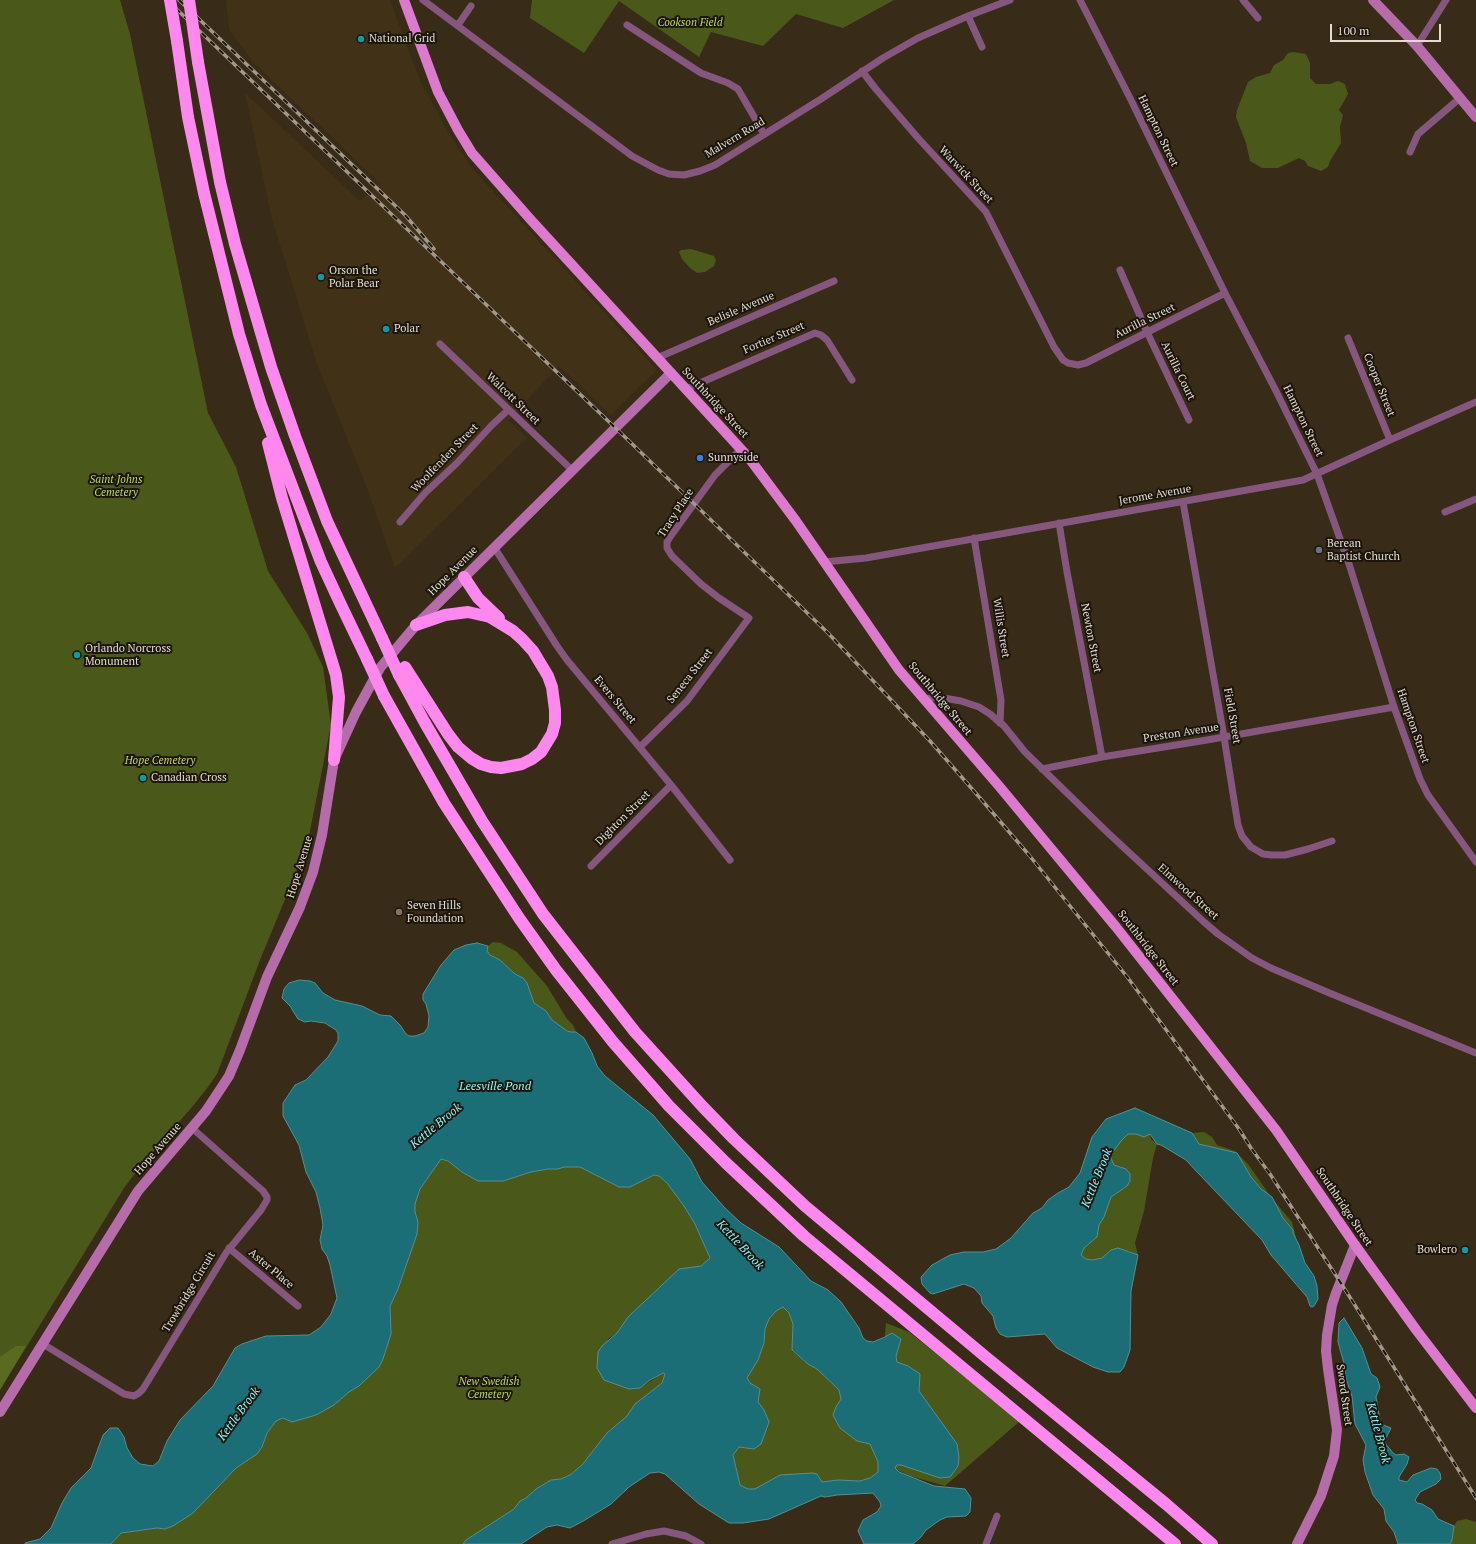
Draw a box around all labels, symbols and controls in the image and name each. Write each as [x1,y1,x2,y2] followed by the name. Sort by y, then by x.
[657,16,723,30] park label: Cookson Field
[1332,16,1443,42] scale bar
[1337,23,1369,38] text: 100 m
[369,32,435,46] place label: National Grid
[356,34,366,44] marker: National Grid
[1135,93,1181,169] street label: Hampton Street
[703,115,767,161] street label: Malvern Road
[936,144,996,206] street label: Warwick Street
[329,264,379,290] place label: Orson the Polar Bear
[316,272,326,282] marker: Orson the Polar Bear
[706,289,776,329] street label: Belisle Avenue
[1113,301,1177,341] street label: Aurilla Street
[741,319,807,357] street label: Fortier Street
[394,322,419,336] place label: Polar
[381,324,391,334] marker: Polar
[1158,339,1198,403] street label: Aurilla Court
[1360,351,1398,419] street label: Cooper Street
[679,365,751,441] street label: Southbridge Street
[483,370,543,428] street label: Walcott Street
[1280,383,1326,459] street label: Hampton Street
[409,421,481,495] street label: Woolfenden Street
[708,451,759,465] place label: Sunnyside
[695,453,705,463] marker: Sunnyside
[89,473,143,499] park label: Saint Johns Cemetery
[1118,482,1192,508] street label: Jerome Avenue
[655,486,697,540] street label: Tracy Place
[1327,537,1400,563] place label: Berean Baptist Church
[426,544,480,598] street label: Hope Avenue
[1314,545,1324,555] marker: Berean Baptist Church
[990,597,1012,659] street label: Willis Street
[1078,602,1104,674] street label: Newton Street
[85,642,171,668] place label: Orlando Norcross Monument
[664,646,716,706] street label: Seneca Street
[72,650,82,660] marker: Orlando Norcross Monument
[905,660,975,738] street label: Southbridge Street
[591,673,639,727] street label: Evers Street
[1221,687,1243,745] street label: Field Street
[1394,687,1432,765] street label: Hampton Street
[1142,721,1220,745] street label: Preston Avenue
[125,754,195,768] park label: Hope Cemetery
[151,771,227,785] place label: Canadian Cross
[138,773,148,783] marker: Canadian Cross
[593,788,653,848] street label: Dighton Street
[284,834,316,900] street label: Hope Avenue
[1155,861,1221,923] street label: Elmwood Street
[407,899,464,925] place label: Seven Hills Foundation
[394,907,404,917] marker: Seven Hills Foundation
[1115,908,1181,988] street label: Southbridge Street
[459,1080,531,1094] water label: Leesville Pond
[407,1100,465,1152] water label: Kettle Brook
[132,1120,184,1178] street label: Hope Avenue
[1079,1146,1115,1210] water label: Kettle Brook
[1313,1165,1375,1249] street label: Southbridge Street
[713,1217,767,1273] water label: Kettle Brook
[1417,1243,1457,1257] place label: Bowlero
[1460,1245,1470,1255] marker: Bowlero
[246,1246,296,1292] street label: Aster Place
[160,1249,218,1335] street label: Trowbridge Circuit
[1333,1363,1355,1427] street label: Sword Street
[459,1375,519,1401] park label: New Swedish Cemetery
[215,1384,263,1444] water label: Kettle Brook
[1363,1401,1393,1465] water label: Kettle Brook

